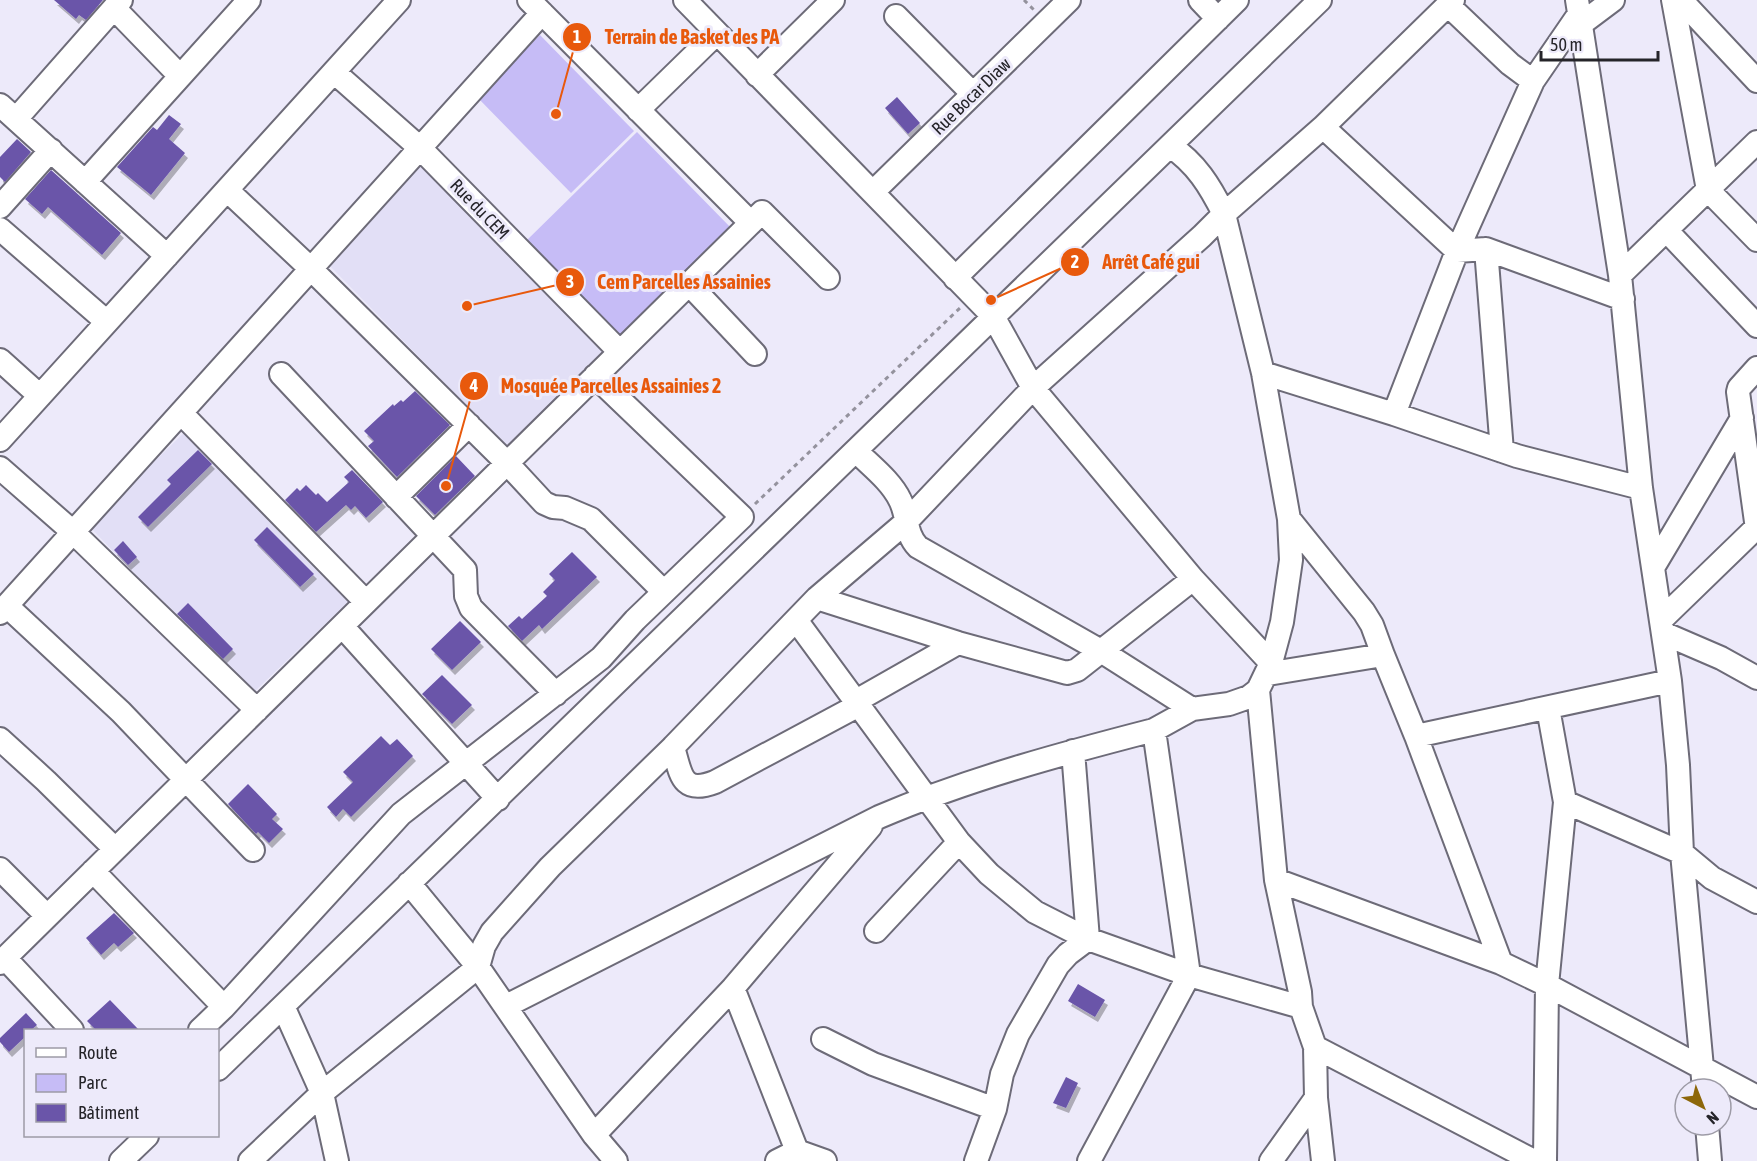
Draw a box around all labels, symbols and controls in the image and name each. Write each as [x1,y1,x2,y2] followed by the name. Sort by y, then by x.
[562,18,791,56] callout: Terrain de Basket des PA
[1541,24,1658,62] scale bar
[605,25,780,48] text: Terrain de Basket des PA
[573,26,581,47] text: 1
[1550,34,1582,55] text: 50 m
[927,53,1015,139] street label: Rue Bocar Diaw
[446,174,514,244] street label: Rue du CEM
[1060,243,1212,281] callout: Arrêt Café gui
[1101,250,1200,273] text: Arrêt Café gui
[1071,251,1079,272] text: 2
[555,263,783,301] callout: Cem Parcelles Assainies
[597,270,771,293] text: Cem Parcelles Assainies
[566,271,574,292] text: 3
[459,367,734,405] callout: Mosquée Parcelles Assainies 2
[501,374,721,397] text: Mosquée Parcelles Assainies 2
[469,375,478,396] text: 4
[24,1029,219,1137] legend
[78,1042,117,1063] text: Route
[78,1072,107,1093] text: Parc
[1673,1077,1733,1137] north arrow
[78,1102,139,1123] text: Bâtiment
[1704,1108,1723,1128] text: N

